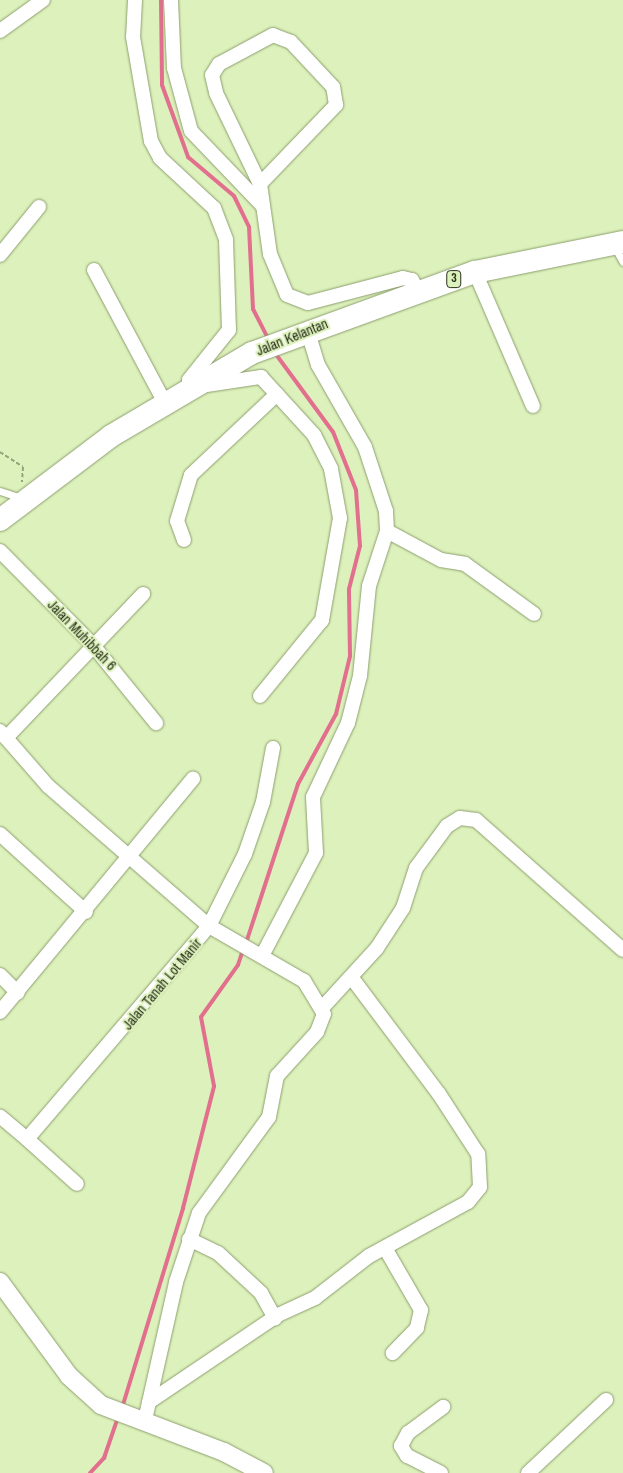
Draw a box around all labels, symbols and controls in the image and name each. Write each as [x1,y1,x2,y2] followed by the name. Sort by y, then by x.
[445,270,463,288] road number: 3
[254,315,330,359] street label: Jalan Kelantan
[44,596,120,674] street label: Jalan Muhibbah 6
[119,935,205,1033] street label: Jalan Tanah Lot Manir

